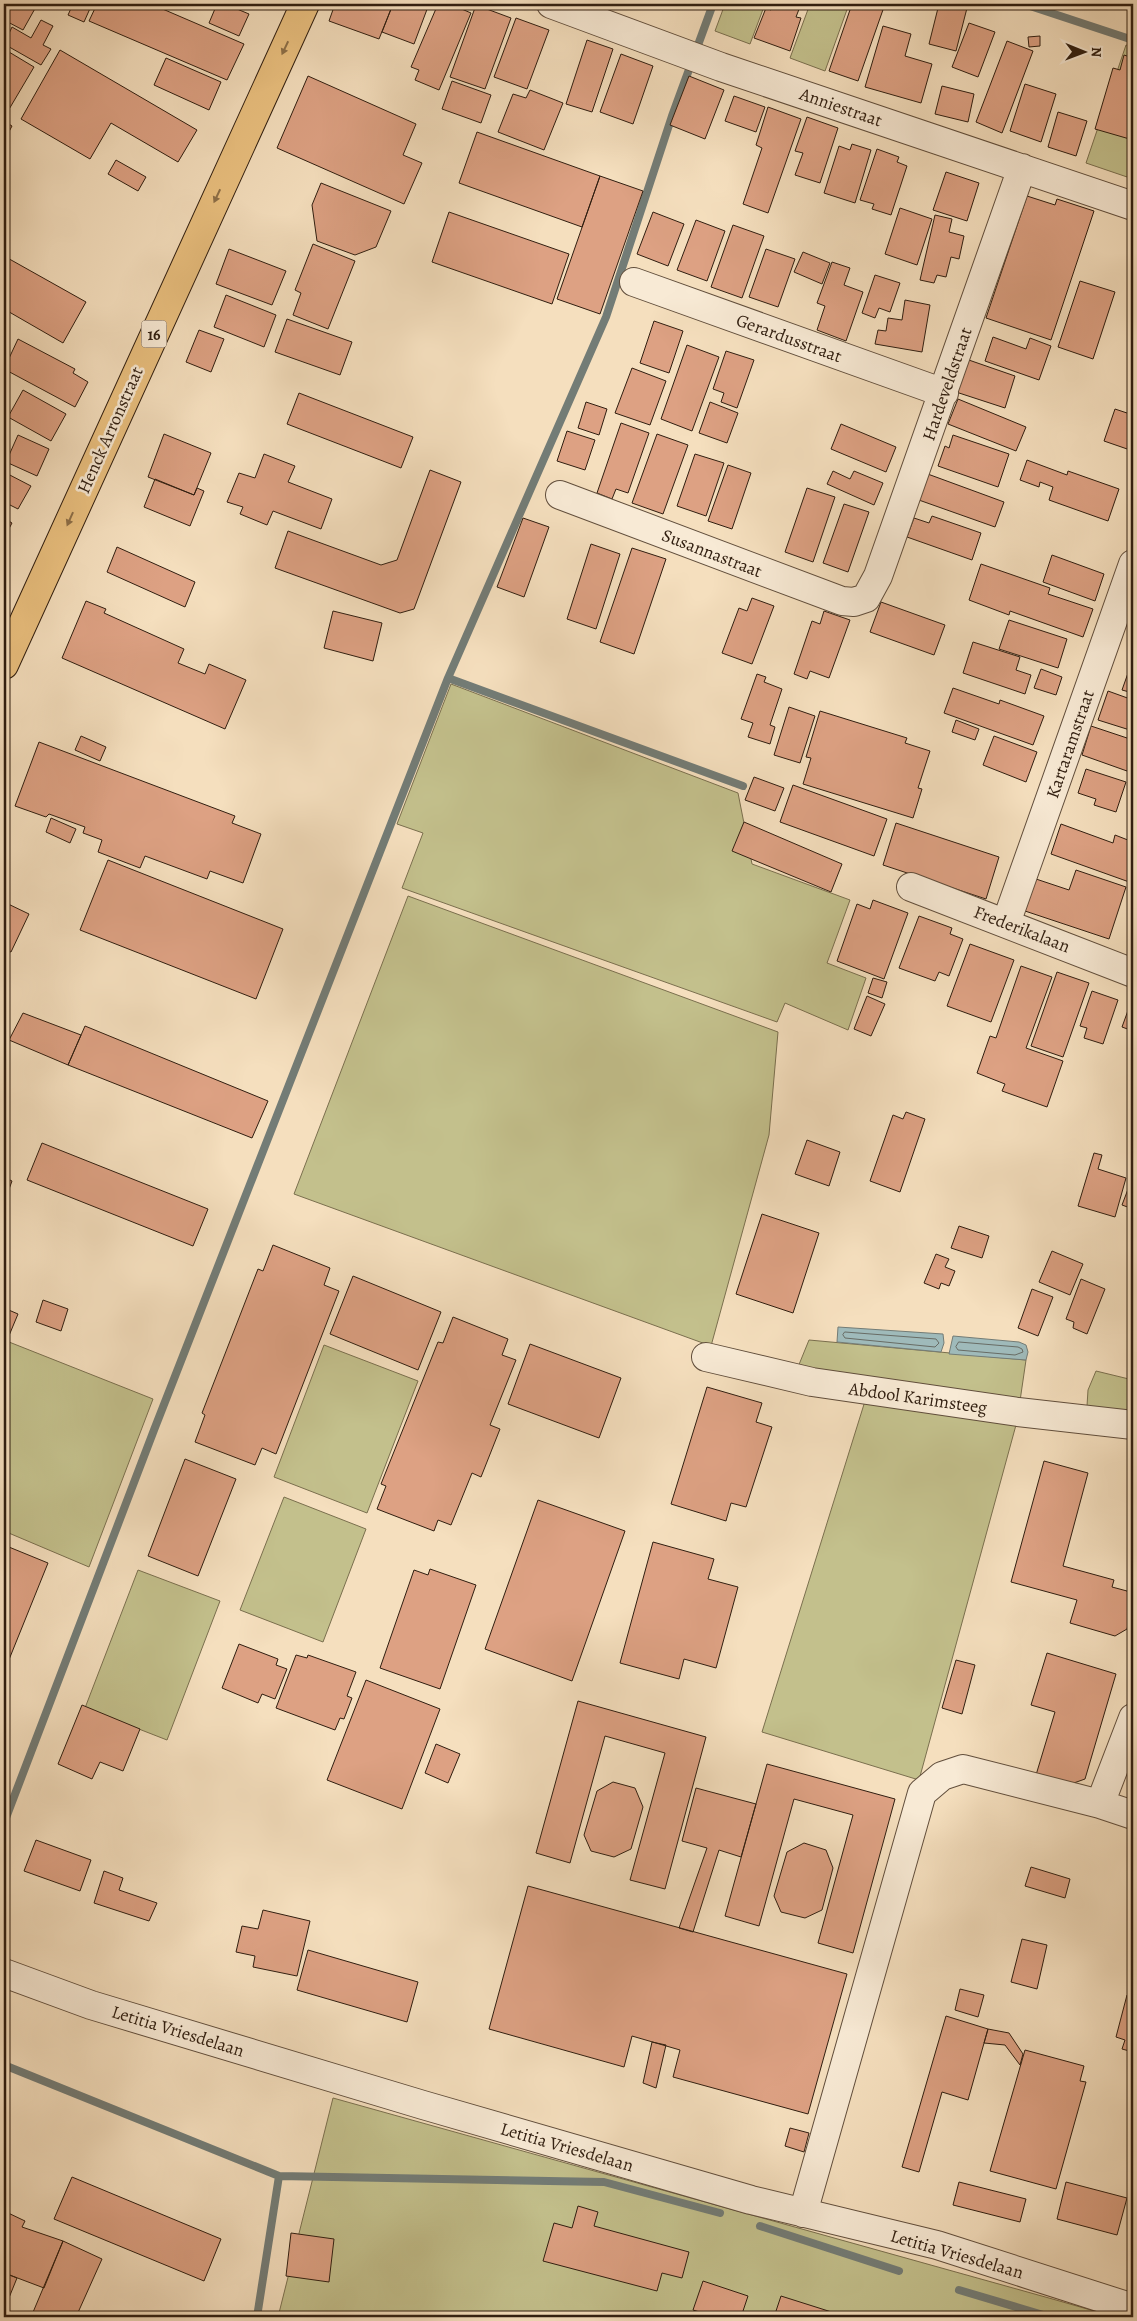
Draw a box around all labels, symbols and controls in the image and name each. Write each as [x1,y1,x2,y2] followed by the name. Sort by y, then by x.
[1060,28,1110,78] north arrow
[280,41,288,55] one-way arrow
[1087,47,1106,57] text: N
[796,81,885,132] street label: Anniestraat
[213,189,221,203] one-way arrow
[733,308,845,368] street label: Gerardusstraat
[142,320,166,348] road number: 16
[916,324,978,444] street label: Hardeveldstraat
[71,363,149,497] street label: Henck Arronstraat
[66,512,74,526] one-way arrow
[658,523,766,583] street label: Susannastraat
[1040,686,1100,802] street label: Kartaramstraat
[970,900,1074,958] street label: Frederikalaan
[846,1376,989,1420] street label: Abdool Karimsteeg
[109,1999,247,2063] street label: Letitia Vriesdelaan
[498,2117,637,2178] street label: Letitia Vriesdelaan
[888,2224,1027,2285] street label: Letitia Vriesdelaan

